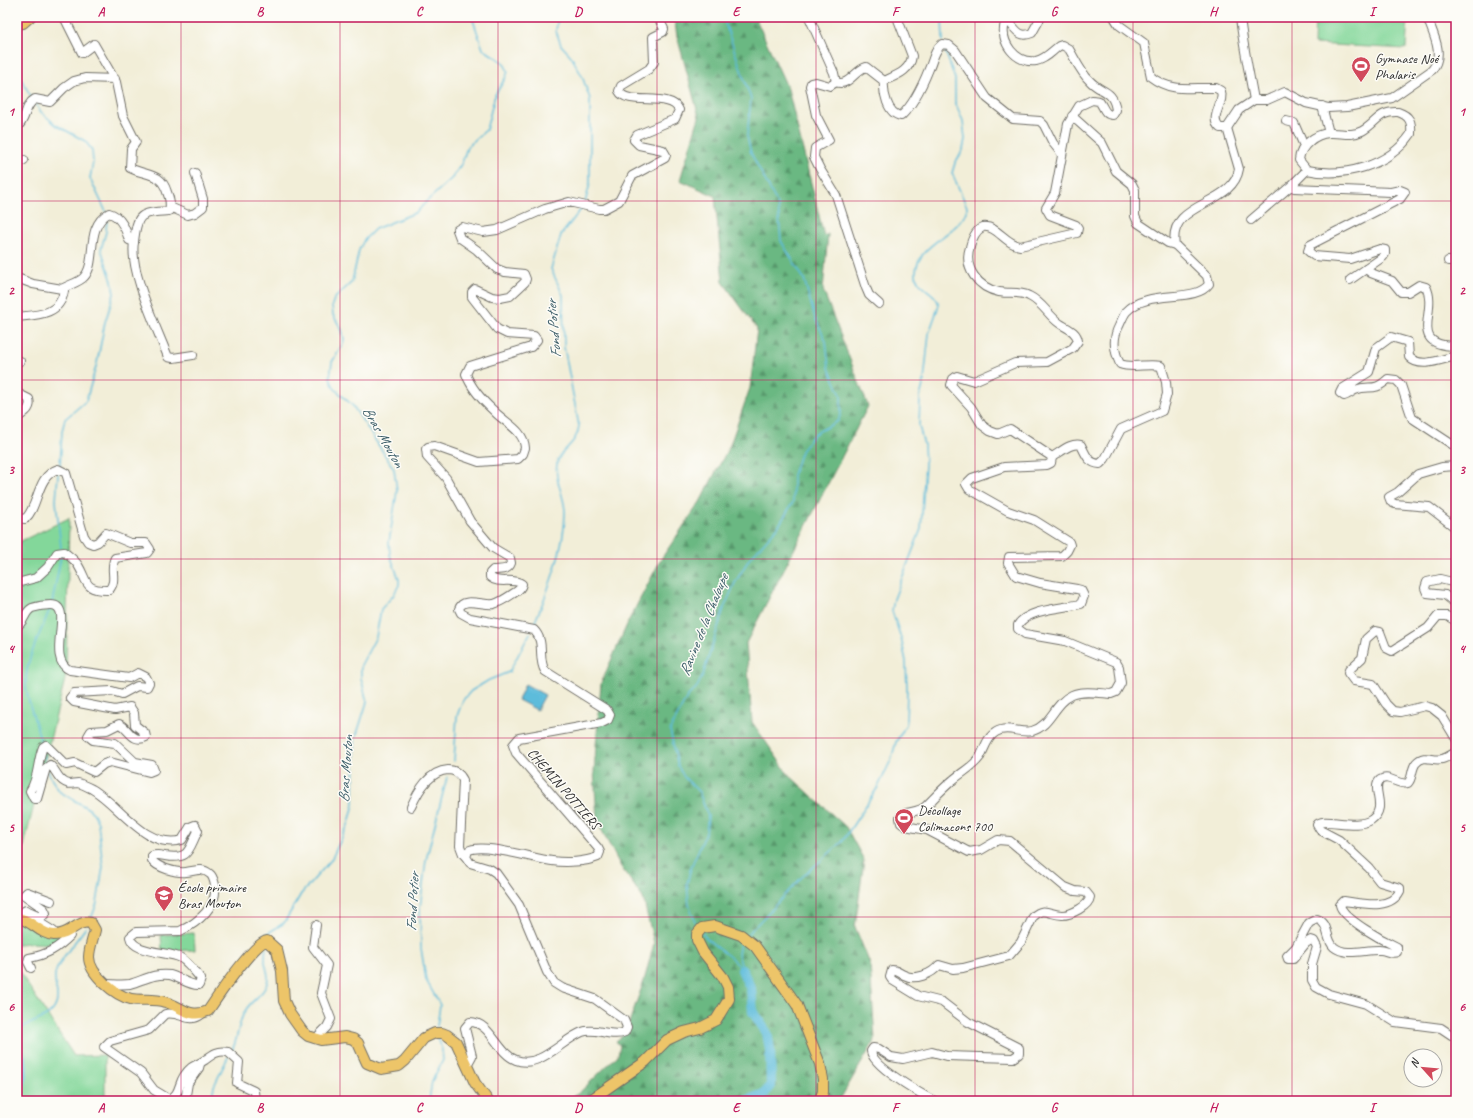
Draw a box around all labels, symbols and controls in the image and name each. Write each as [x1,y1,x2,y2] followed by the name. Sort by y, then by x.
[98,4,106,20] text: A
[257,4,265,20] text: B
[416,4,424,20] text: C
[574,4,583,20] text: D
[733,4,742,20] text: E
[892,4,901,20] text: F
[1051,4,1059,20] text: G
[1209,4,1219,20] text: H
[1369,4,1378,20] text: I
[1375,50,1441,83] place label: Gymnase Noé Phalaris
[1350,55,1372,83] sports icon: Gymnase Noé Phalaris
[8,104,16,120] text: 1
[1459,104,1467,120] text: 1
[8,283,15,299] text: 2
[1459,283,1466,299] text: 2
[542,297,566,359] water label: Fond Potier
[358,403,409,472] water label: Bras Mouton
[8,462,15,478] text: 3
[1459,462,1466,478] text: 3
[675,570,734,679] water label: Ravine de la Chaloupe
[8,641,16,657] text: 4
[1459,641,1467,657] text: 4
[334,734,358,803] water label: Bras Mouton
[524,745,606,835] street label: CHEMIN POTTIERS
[918,802,994,835] place label: Décollage Colimacons 700
[893,807,915,835] sports icon: Décollage Colimacons 700
[8,820,15,836] text: 5
[1459,820,1466,836] text: 5
[402,870,424,932] water label: Fond Potier
[178,879,247,912] place label: École primaire Bras Mouton
[153,884,175,912] school or university icon: École primaire Bras Mouton
[8,999,15,1015] text: 6
[1459,999,1466,1015] text: 6
[1403,1048,1443,1088] north arrow
[1406,1055,1423,1070] text: N
[98,1100,106,1116] text: A
[257,1100,265,1116] text: B
[416,1100,424,1116] text: C
[574,1100,583,1116] text: D
[733,1100,742,1116] text: E
[892,1100,901,1116] text: F
[1051,1100,1059,1116] text: G
[1209,1100,1219,1116] text: H
[1369,1100,1378,1116] text: I

